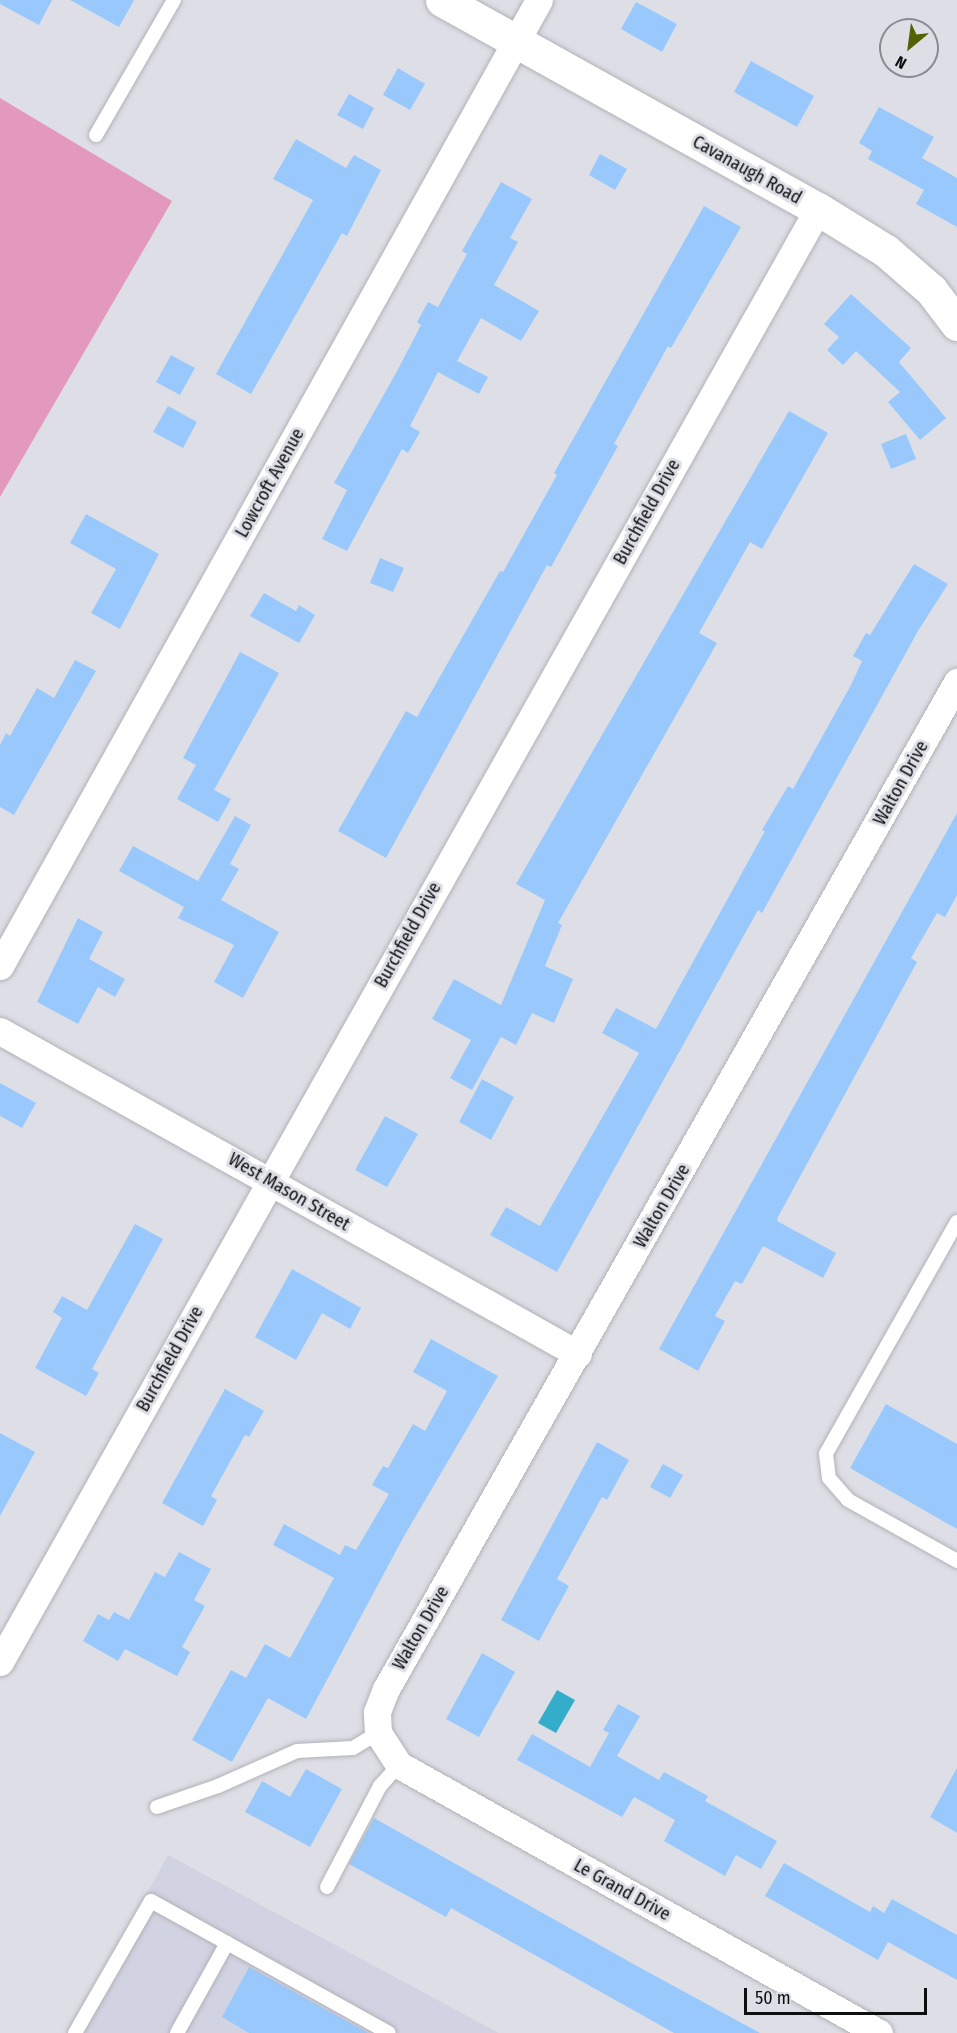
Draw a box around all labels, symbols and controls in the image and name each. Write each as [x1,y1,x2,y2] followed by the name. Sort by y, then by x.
[879,18,939,78] north arrow
[892,52,910,73] text: N
[689,131,805,209] street label: Cavanaugh Road
[231,425,309,541] street label: Lowcroft Avenue
[609,456,685,568] street label: Burchfield Drive
[869,737,933,829] street label: Walton Drive
[370,879,446,991] street label: Burchfield Drive
[224,1148,354,1236] street label: West Mason Street
[629,1160,695,1252] street label: Walton Drive
[132,1303,208,1415] street label: Burchfield Drive
[388,1582,454,1674] street label: Walton Drive
[570,1855,674,1925] street label: Le Grand Drive
[747,1976,930,2014] scale bar
[755,1987,791,2009] text: 50 m

